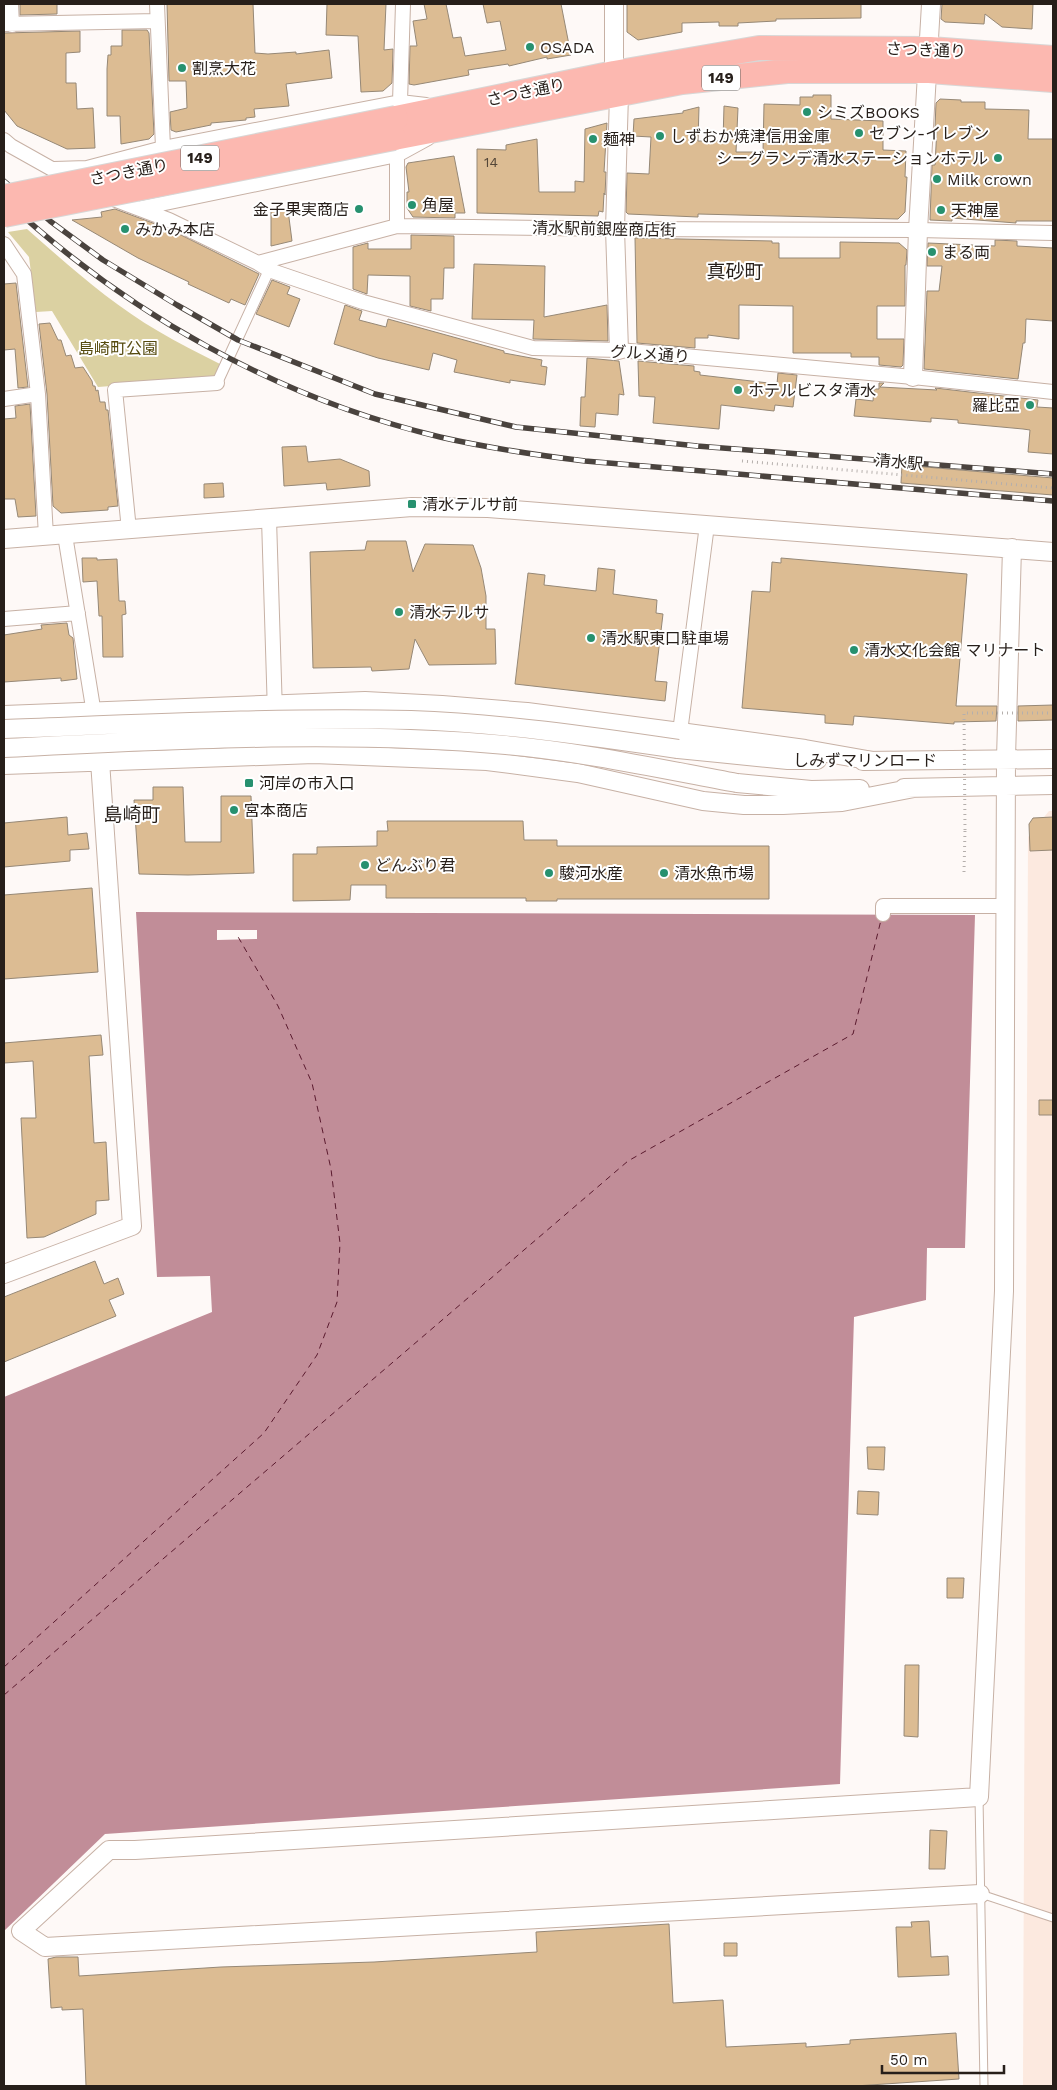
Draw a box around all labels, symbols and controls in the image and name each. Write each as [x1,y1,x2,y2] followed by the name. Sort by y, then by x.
[540,38,595,57] place label: OSADA
[886,39,966,61] street label: さつき通り
[524,41,536,53] marker: OSADA
[192,59,256,78] place label: 割烹大花
[176,62,188,74] marker: 割烹大花
[702,66,740,90] road number: 149
[485,74,567,110] street label: さつき通り
[817,103,920,122] place label: シミズBOOKS
[801,106,813,118] marker: シミズBOOKS
[869,124,989,143] place label: セブン-イレブン
[670,127,830,146] place label: しずおか焼津信用金庫
[853,127,865,139] marker: セブン-イレブン
[603,130,635,149] place label: 麺神
[654,130,666,142] marker: しずおか焼津信用金庫
[587,133,599,145] marker: 麺神
[181,146,219,170] road number: 149
[716,149,988,168] place label: シーグランデ清水ステーションホテル
[992,152,1004,164] marker: シーグランデ清水ステーションホテル
[484,154,498,170] house number: 14
[88,155,170,189] street label: さつき通り
[947,170,1032,189] place label: Milk crown
[931,173,943,185] marker: Milk crown
[422,196,454,215] place label: 角屋
[406,199,418,211] marker: 角屋
[253,200,349,219] place label: 金子果実商店
[951,201,999,220] place label: 天神屋
[353,203,365,215] marker: 金子果実商店
[935,204,947,216] marker: 天神屋
[532,218,676,240] street label: 清水駅前銀座商店街
[135,220,215,239] place label: みかみ本店
[119,223,131,235] marker: みかみ本店
[942,243,990,262] place label: まる両
[926,246,938,258] marker: まる両
[706,260,764,283] district label: 真砂町
[78,339,158,358] park label: 島崎町公園
[609,342,691,366] street label: グルメ通り
[748,381,876,400] place label: ホテルビスタ清水
[732,384,744,396] marker: ホテルビスタ清水
[972,396,1020,415] place label: 羅比亞
[1024,399,1036,411] marker: 羅比亞
[874,450,924,474] street label: 清水駅
[422,495,518,514] place label: 清水テルサ前
[406,498,418,510] marker: 清水テルサ前
[409,603,489,622] place label: 清水テルサ
[393,606,405,618] marker: 清水テルサ
[601,629,729,648] place label: 清水駅東口駐車場
[585,632,597,644] marker: 清水駅東口駐車場
[864,641,1045,660] place label: 清水文化会館 マリナート
[848,644,860,656] marker: 清水文化会館 マリナート
[793,751,937,770] street label: しみずマリンロード
[259,774,355,793] place label: 河岸の市入口
[243,777,255,789] marker: 河岸の市入口
[244,801,308,820] place label: 宮本商店
[103,803,161,826] district label: 島崎町
[228,804,240,816] marker: 宮本商店
[375,856,455,875] place label: どんぶり君
[359,859,371,871] marker: どんぶり君
[559,864,623,883] place label: 駿河水産
[674,864,754,883] place label: 清水魚市場
[543,867,555,879] marker: 駿河水産
[658,867,670,879] marker: 清水魚市場
[882,2042,1004,2074] scale bar
[890,2051,927,2069] text: 50 m

